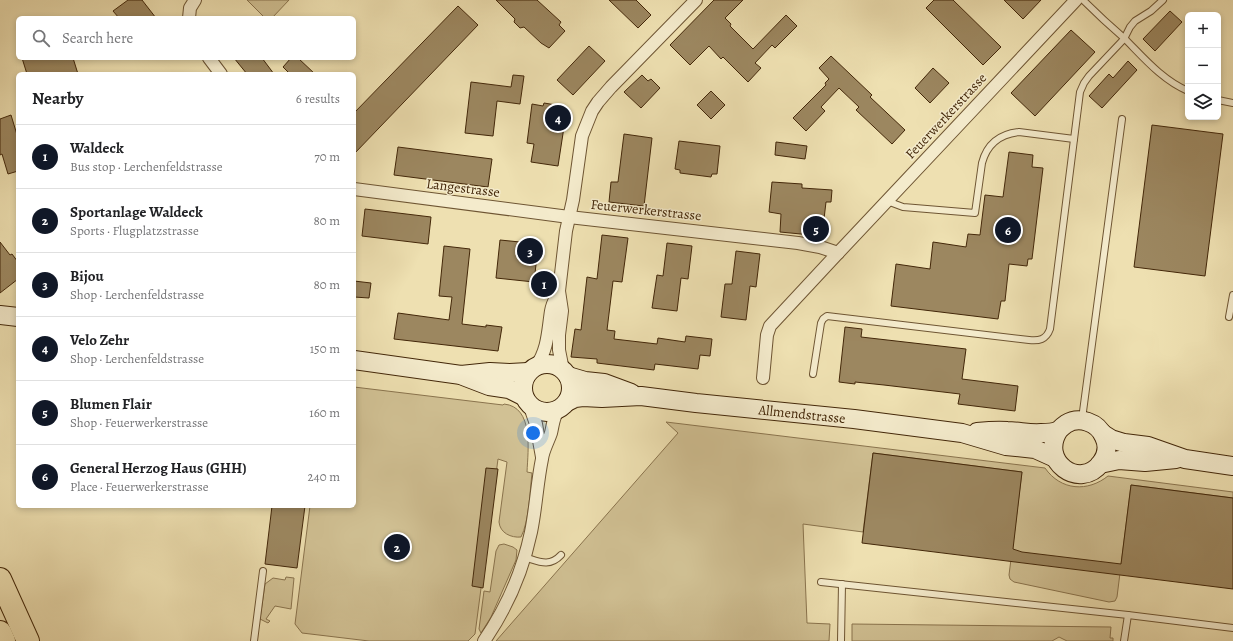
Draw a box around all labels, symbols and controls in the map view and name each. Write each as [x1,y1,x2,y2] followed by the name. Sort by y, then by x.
[1185,12,1221,120] map controls
[1185,12,1221,48] button: +
[16,16,356,60] search box
[30,27,52,49] icon: search
[62,28,133,48] text: Search here
[1185,48,1221,84] button: −
[901,69,991,163] street label: Feuerwerkerstrasse
[1185,84,1221,120] button: layers
[32,87,83,110] text: Nearby
[296,90,340,107] text: 6 results
[545,103,571,133] pin: 4
[70,138,124,158] text: Waldeck
[43,148,47,165] text: 1
[314,148,340,165] text: 70 m
[70,158,223,175] text: Bus stop · Lerchenfeldstrasse
[425,174,501,202] street label: Langestrasse
[590,195,702,225] street label: Feuerwerkerstrasse
[70,202,203,222] text: Sportanlage Waldeck
[42,212,48,229] text: 2
[313,212,340,229] text: 80 m
[803,214,829,244] pin: 5
[995,215,1021,245] pin: 6
[70,222,199,239] text: Sports · Flugplatzstrasse
[517,236,543,266] pin: 3
[70,266,104,286] text: Bijou
[531,269,557,299] pin: 1
[42,276,48,293] text: 3
[313,276,340,293] text: 80 m
[70,286,204,303] text: Shop · Lerchenfeldstrasse
[70,330,129,350] text: Velo Zehr
[42,340,48,357] text: 4
[310,340,340,357] text: 150 m
[70,350,204,367] text: Shop · Lerchenfeldstrasse
[70,394,152,414] text: Blumen Flair
[756,400,846,428] street label: Allmendstrasse
[42,404,48,421] text: 5
[309,404,340,421] text: 160 m
[70,414,208,431] text: Shop · Feuerwerkerstrasse
[523,423,543,443] your location
[70,458,247,478] text: General Herzog Haus (GHH)
[42,468,48,485] text: 6
[308,468,340,485] text: 240 m
[70,478,209,495] text: Place · Feuerwerkerstrasse
[384,532,410,562] pin: 2

